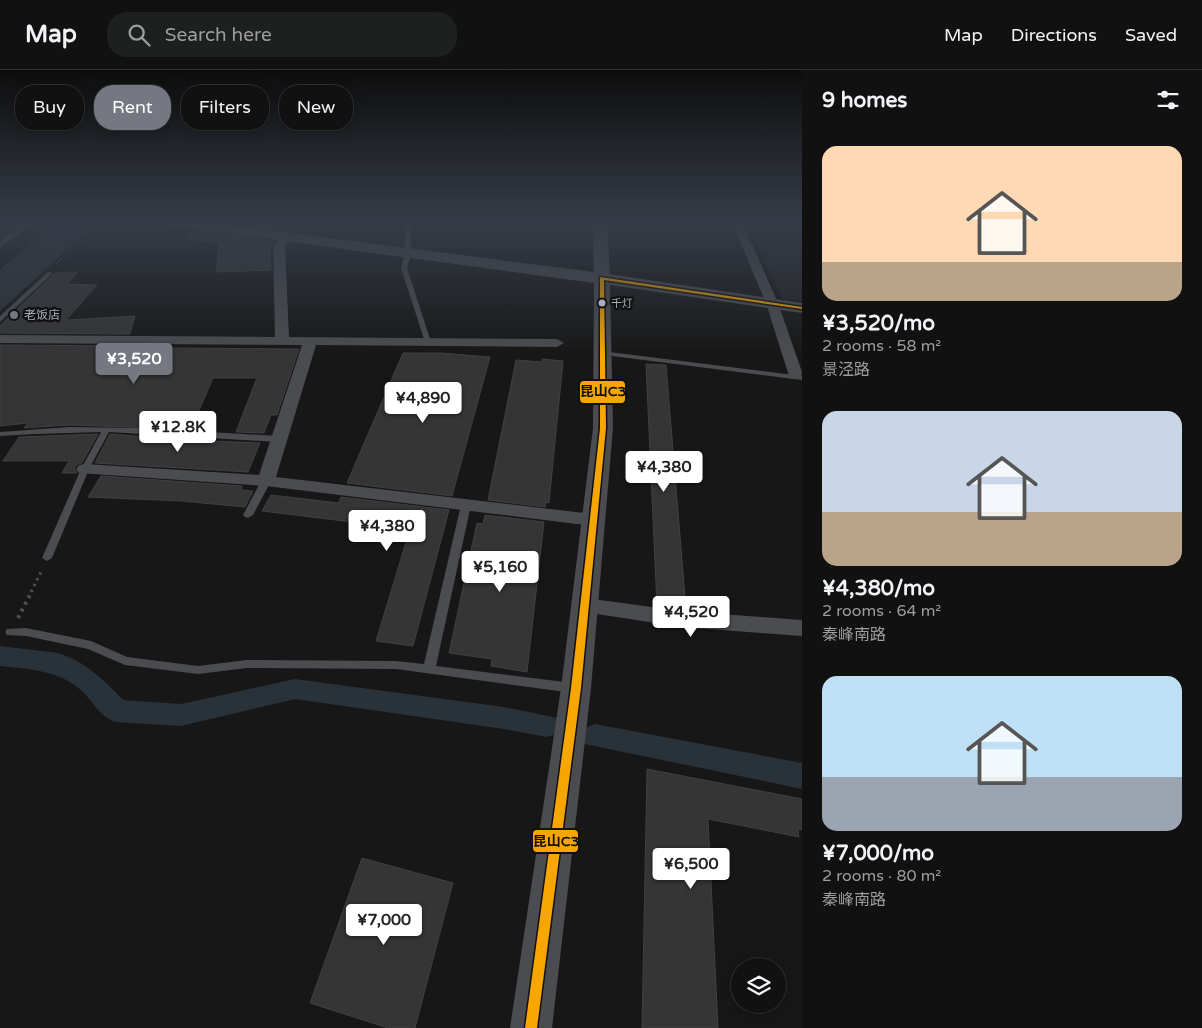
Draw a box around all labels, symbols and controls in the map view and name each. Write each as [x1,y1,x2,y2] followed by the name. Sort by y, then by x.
[107,12,457,57] search box
[25,20,77,49] text: Map
[125,21,153,49] icon: search
[165,24,272,46] text: Search here
[944,24,983,46] text: Map
[1011,24,1097,46] text: Directions
[1125,24,1177,46] text: Saved
[15,85,84,130] chip: Buy
[94,85,171,130] chip: Rent
[181,85,269,130] chip: Filters
[279,85,353,130] chip: New
[1154,86,1182,114] icon: filters
[822,88,907,113] text: 9 homes
[957,178,1047,268] icon: home
[611,297,633,310] place label: 千灯
[597,298,607,308] marker: 千灯
[24,308,60,322] place label: 老饭店
[8,309,20,321] marker: 老饭店
[822,311,935,336] text: ¥3,520/mo
[822,336,941,356] text: 2 rooms · 58 m²
[93,342,175,385] pin: ¥3,520
[107,349,161,369] text: ¥3,520
[822,360,870,380] text: 景泾路
[579,380,626,404] line badge: 昆山C3
[382,382,464,424] pin: ¥4,890
[580,383,626,400] text: 昆山C3
[396,388,450,408] text: ¥4,890
[137,410,219,453] pin: ¥12.8K
[150,417,206,437] text: ¥12.8K
[957,443,1047,533] icon: home
[623,450,705,493] pin: ¥4,380
[637,457,691,477] text: ¥4,380
[346,510,428,552] pin: ¥4,380
[360,516,414,536] text: ¥4,380
[459,550,541,593] pin: ¥5,160
[473,557,527,577] text: ¥5,160
[822,576,935,601] text: ¥4,380/mo
[650,596,732,638] pin: ¥4,520
[822,601,941,621] text: 2 rooms · 64 m²
[664,602,718,622] text: ¥4,520
[822,625,886,645] text: 秦峰南路
[957,708,1047,798] icon: home
[532,829,579,853] line badge: 昆山C3
[533,833,579,850] text: 昆山C3
[822,841,934,866] text: ¥7,000/mo
[650,848,732,890] pin: ¥6,500
[664,854,718,874] text: ¥6,500
[822,866,941,886] text: 2 rooms · 80 m²
[822,890,886,910] text: 秦峰南路
[343,904,425,946] pin: ¥7,000
[357,910,411,930] text: ¥7,000
[731,958,786,1013] map controls
[731,958,786,1013] button: layers

